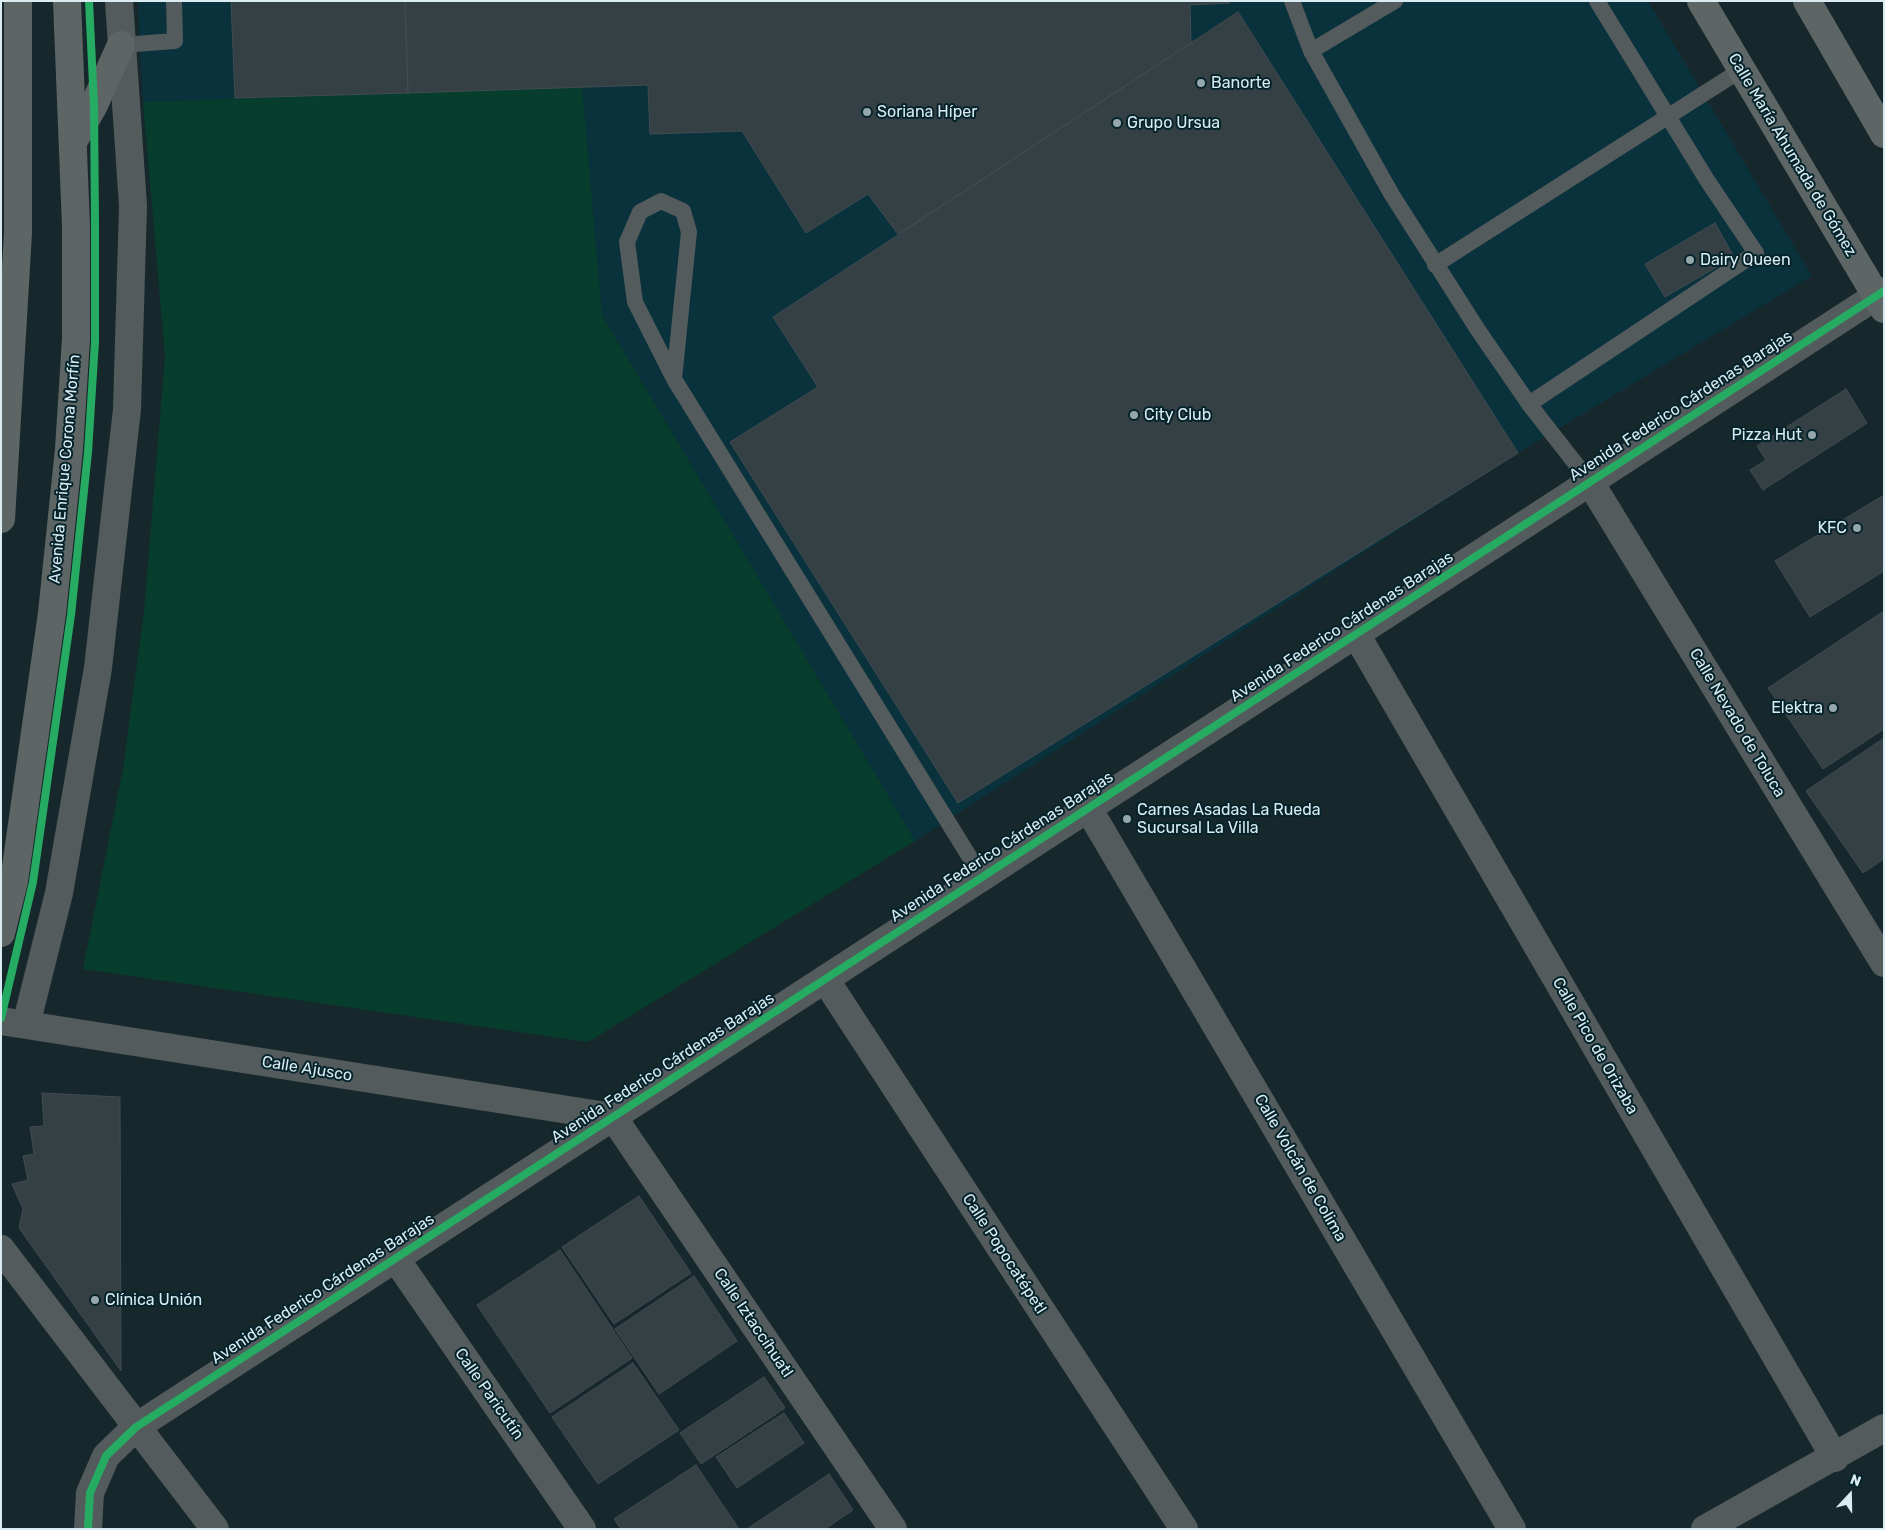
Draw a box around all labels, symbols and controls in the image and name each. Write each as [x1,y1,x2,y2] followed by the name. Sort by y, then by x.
[1724,50,1860,260] street label: Calle María Ahumada de Gómez
[1211,73,1271,93] place label: Banorte
[1195,77,1207,89] marker: Banorte
[877,102,977,122] place label: Soriana Híper
[861,106,873,118] marker: Soriana Híper
[1127,113,1220,133] place label: Grupo Ursua
[1111,117,1123,129] marker: Grupo Ursua
[1700,250,1791,270] place label: Dairy Queen
[1684,254,1696,266] marker: Dairy Queen
[1566,327,1796,485] street label: Avenida Federico Cárdenas Barajas
[45,354,85,584] street label: Avenida Enrique Corona Morfín
[1144,405,1211,425] place label: City Club
[1128,409,1140,421] marker: City Club
[1732,425,1802,445] place label: Pizza Hut
[1806,429,1818,441] marker: Pizza Hut
[1817,518,1847,538] place label: KFC
[1851,522,1863,534] marker: KFC
[1227,548,1457,706] street label: Avenida Federico Cárdenas Barajas
[1685,645,1789,801] street label: Calle Nevado de Toluca
[1771,698,1823,718] place label: Elektra
[1827,702,1839,714] marker: Elektra
[887,768,1117,926] street label: Avenida Federico Cárdenas Barajas
[1137,800,1321,838] place label: Carnes Asadas La Rueda Sucursal La Villa
[1121,813,1133,825] marker: Carnes Asadas La Rueda Sucursal La Villa
[1548,974,1642,1118] street label: Calle Pico de Orizaba
[548,989,778,1147] street label: Avenida Federico Cárdenas Barajas
[260,1052,354,1086] street label: Calle Ajusco
[1250,1091,1350,1245] street label: Calle Volcán de Colima
[958,1190,1050,1318] street label: Calle Popocatépetl
[208,1210,438,1368] street label: Avenida Federico Cárdenas Barajas
[709,1265,797,1381] street label: Calle Iztaccíhuatl
[105,1290,202,1310] place label: Clínica Unión
[89,1294,101,1306] marker: Clínica Unión
[450,1345,528,1443] street label: Calle Paricutín
[1825,1470,1875,1520] north arrow
[1848,1471,1863,1490] text: N

